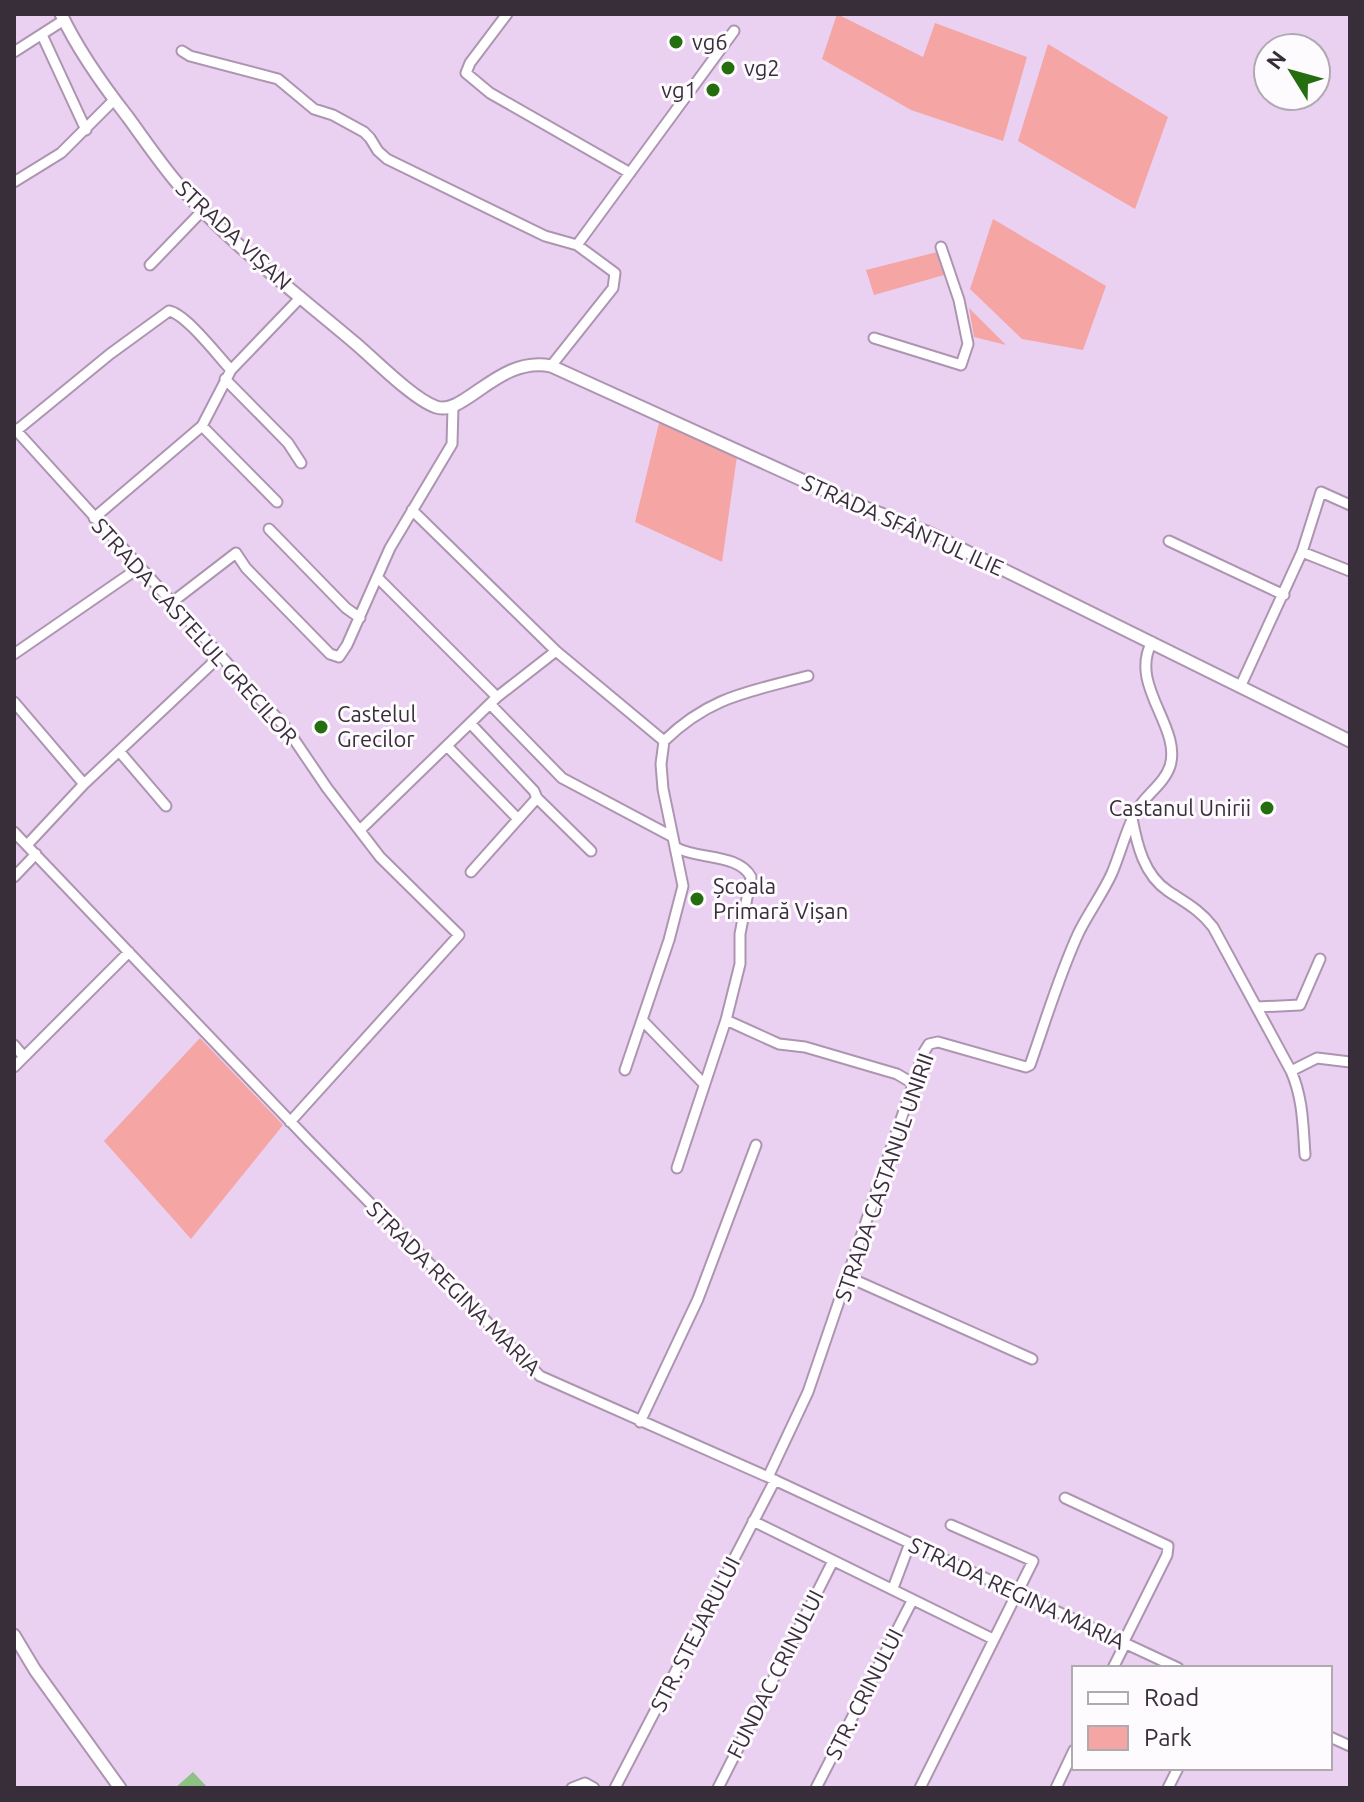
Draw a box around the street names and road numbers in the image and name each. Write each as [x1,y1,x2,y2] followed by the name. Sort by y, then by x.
[172,175,297,294] street label: STRADA VIȘAN
[799,468,1008,580] street label: STRADA SFÂNTUL ILIE
[87,513,303,749] street label: STRADA CASTELUL GRECILOR
[829,1049,938,1304] street label: STRADA CASTANUL UNIRII
[362,1196,547,1380] street label: STRADA REGINA MARIA
[905,1532,1130,1654] street label: STRADA REGINA MARIA
[645,1552,744,1715] street label: STR. STEJARULUI
[721,1585,828,1762] street label: FUNDAC CRINULUI
[820,1624,907,1763] street label: STR. CRINULUI

